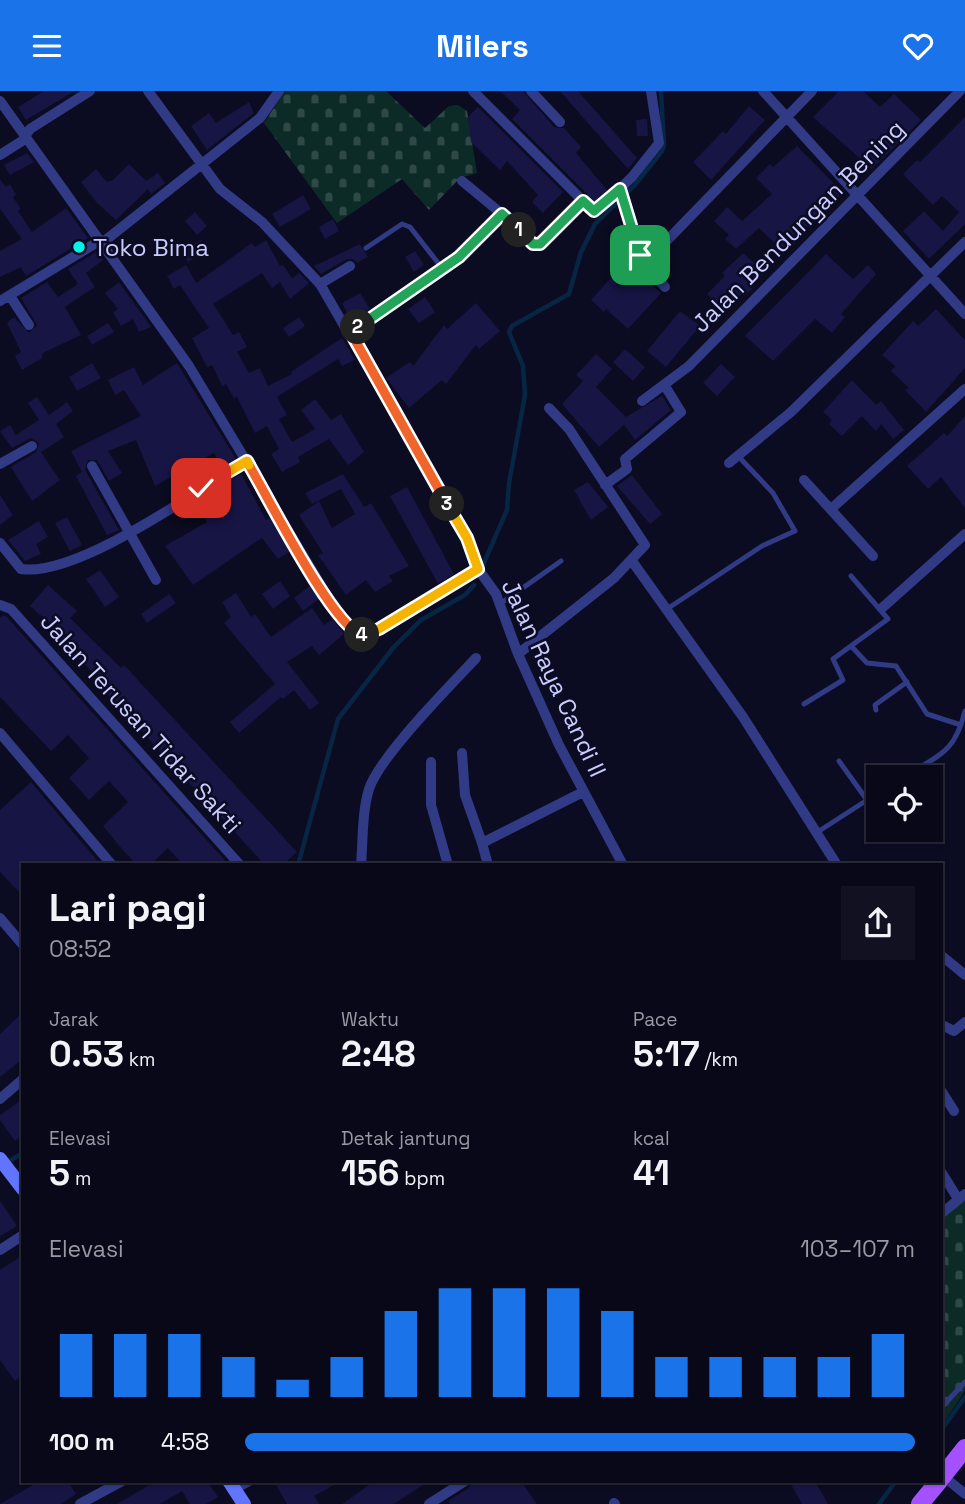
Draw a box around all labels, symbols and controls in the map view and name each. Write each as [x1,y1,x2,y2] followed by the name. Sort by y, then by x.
[436,26,529,66] text: Milers
[28,27,66,65] icon: menu
[899,27,937,65] icon: heart
[685,113,911,339] street label: Jalan Bendungan Bening
[502,213,536,247] pin: 1
[514,217,523,242] text: 1
[610,225,670,285] pin
[93,232,209,263] place label: Toko Bima
[621,236,659,274] icon: arrive
[71,239,87,255] marker: Toko Bima
[340,309,376,345] pin: 2
[352,314,363,339] text: 2
[171,458,231,518] pin
[182,469,220,507] icon: check
[430,487,464,521] pin: 3
[441,491,452,516] text: 3
[495,574,613,782] street label: Jalan Raya Candi II
[34,606,248,840] street label: Jalan Terusan Tidar Sakti
[344,617,380,653] pin: 4
[355,622,368,647] text: 4
[866,765,943,842] map controls
[866,765,943,842] button: locate
[49,884,207,932] text: Lari pagi
[841,886,915,960] button: share
[49,934,111,964] text: 08:52
[49,1007,99,1032] text: Jarak
[341,1007,399,1032] text: Waktu
[633,1007,677,1032] text: Pace
[49,1032,124,1076] text: 0.53
[341,1032,415,1076] text: 2:48
[633,1032,700,1076] text: 5:17
[124,1047,155,1072] text: km
[700,1047,738,1072] text: /km
[49,1126,111,1151] text: Elevasi
[341,1126,470,1151] text: Detak jantung
[633,1126,670,1151] text: kcal
[49,1151,70,1195] text: 5
[341,1151,399,1195] text: 156
[633,1151,670,1195] text: 41
[70,1166,91,1191] text: m
[399,1166,445,1191] text: bpm
[49,1234,124,1264] text: Elevasi
[800,1234,915,1264] text: 103–107 m
[49,1427,115,1457] text: 100 m
[161,1427,209,1457] text: 4:58

